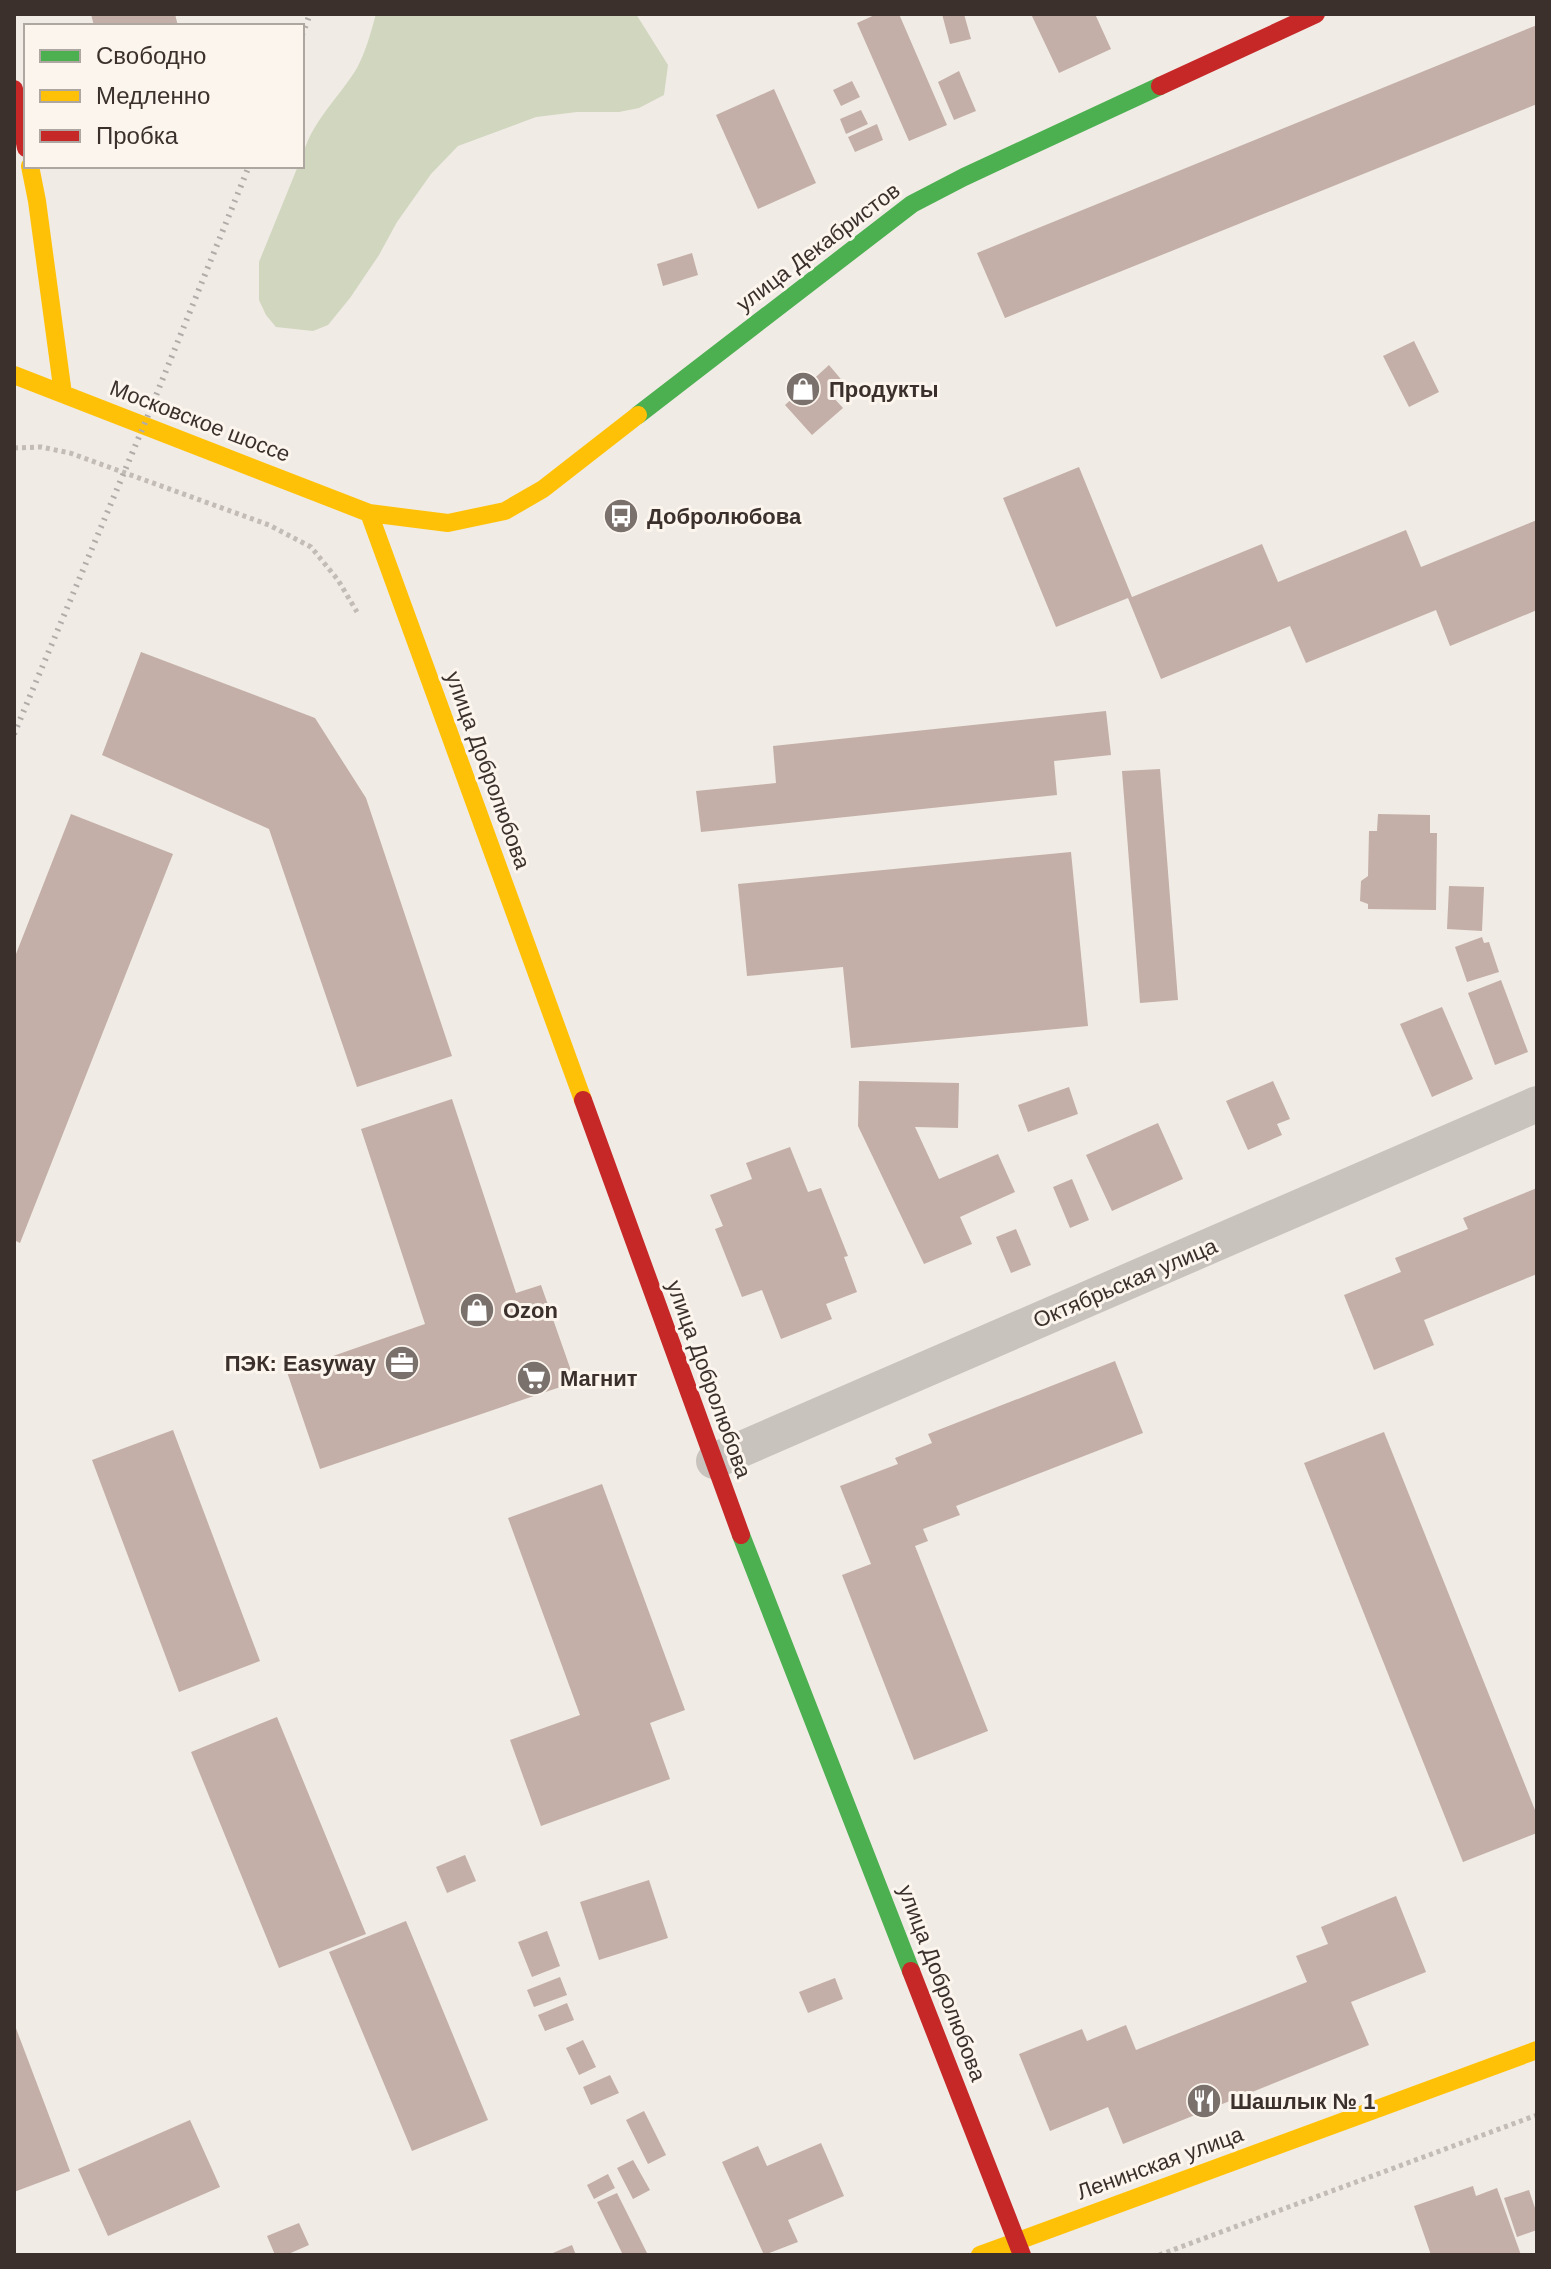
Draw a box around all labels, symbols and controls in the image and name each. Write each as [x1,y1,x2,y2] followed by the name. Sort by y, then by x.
[24,24,304,168] legend
[96,42,206,69] text: Свободно
[96,82,210,109] text: Медленно
[96,122,179,149] text: Пробка
[731,177,905,317] street label: улица Декабристов
[784,370,822,408] shop icon: Продукты
[106,375,294,467] street label: Московское шоссе
[829,377,938,402] place label: Продукты
[602,497,640,535] bus stop icon: Добролюбова
[647,504,802,529] place label: Добролюбова
[441,668,536,873] street label: улица Добролюбова
[1029,1233,1221,1333] street label: Октябрьская улица
[662,1277,757,1482] street label: улица Добролюбова
[458,1291,496,1329] shop icon: Ozon
[503,1298,558,1323] place label: Ozon
[383,1344,421,1382] office icon: ПЭК: Easyway
[225,1351,377,1376] place label: ПЭК: Easyway
[515,1359,553,1397] supermarket icon: Магнит
[560,1366,638,1391] place label: Магнит
[893,1881,991,2085] street label: улица Добролюбова
[1185,2082,1223,2120] restaurant icon: Шашлык № 1
[1230,2089,1375,2114] place label: Шашлык № 1
[1073,2121,1247,2205] street label: Ленинская улица

